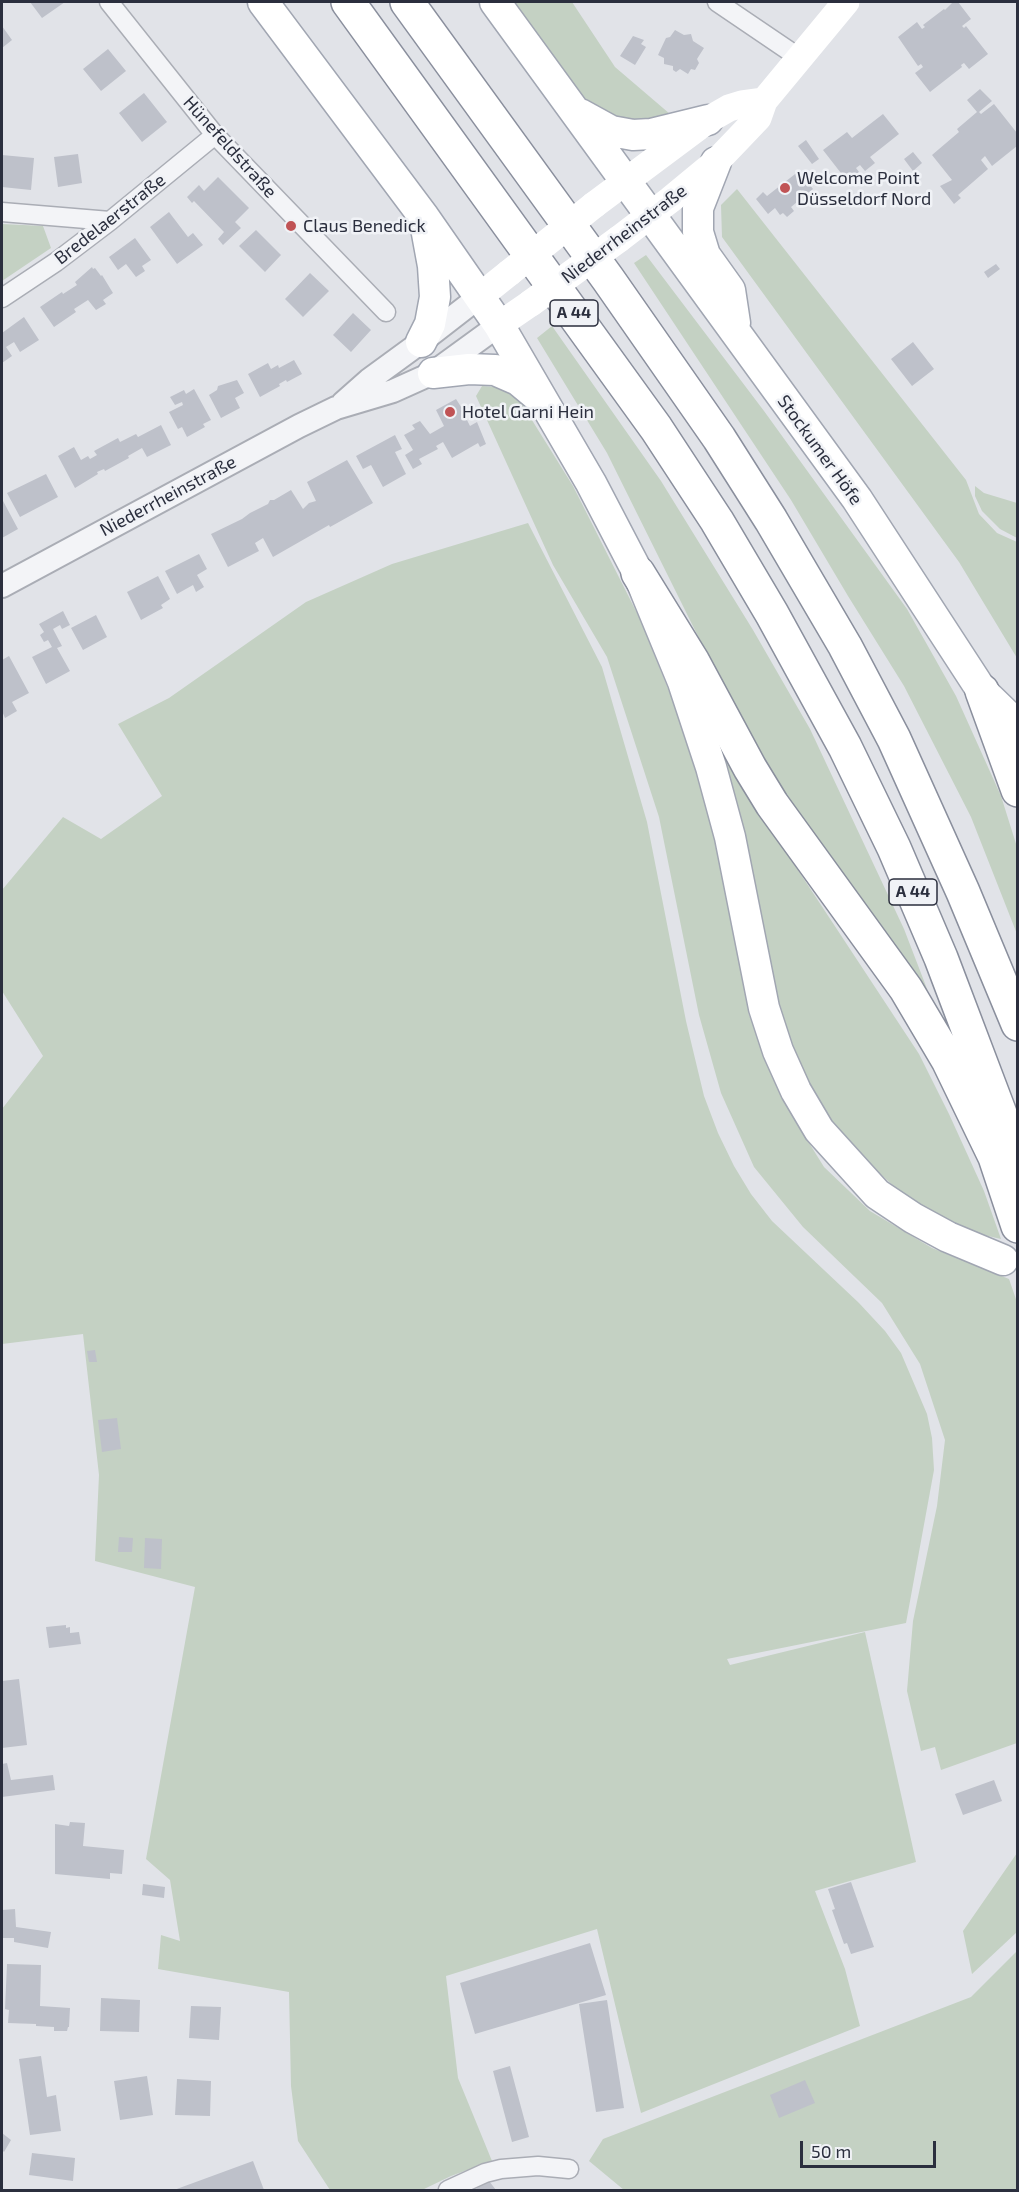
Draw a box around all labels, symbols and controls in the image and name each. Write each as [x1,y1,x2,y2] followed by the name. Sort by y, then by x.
[179,92,281,202] street label: Hünefeldstraße
[797,167,931,210] place label: Welcome Point Düsseldorf Nord
[50,169,170,269] street label: Bredelaerstraße
[557,180,691,288] street label: Niederrheinstraße
[778,181,792,195] marker: Welcome Point Düsseldorf Nord
[303,215,426,237] place label: Claus Benedick
[284,219,298,233] marker: Claus Benedick
[550,300,598,326] road number: A 44
[773,391,867,509] street label: Stockumer Höfe
[462,401,594,423] place label: Hotel Garni Hein
[443,405,457,419] marker: Hotel Garni Hein
[96,451,240,541] street label: Niederrheinstraße
[889,879,937,905] road number: A 44
[803,2129,940,2167] scale bar
[811,2140,851,2162] text: 50 m

